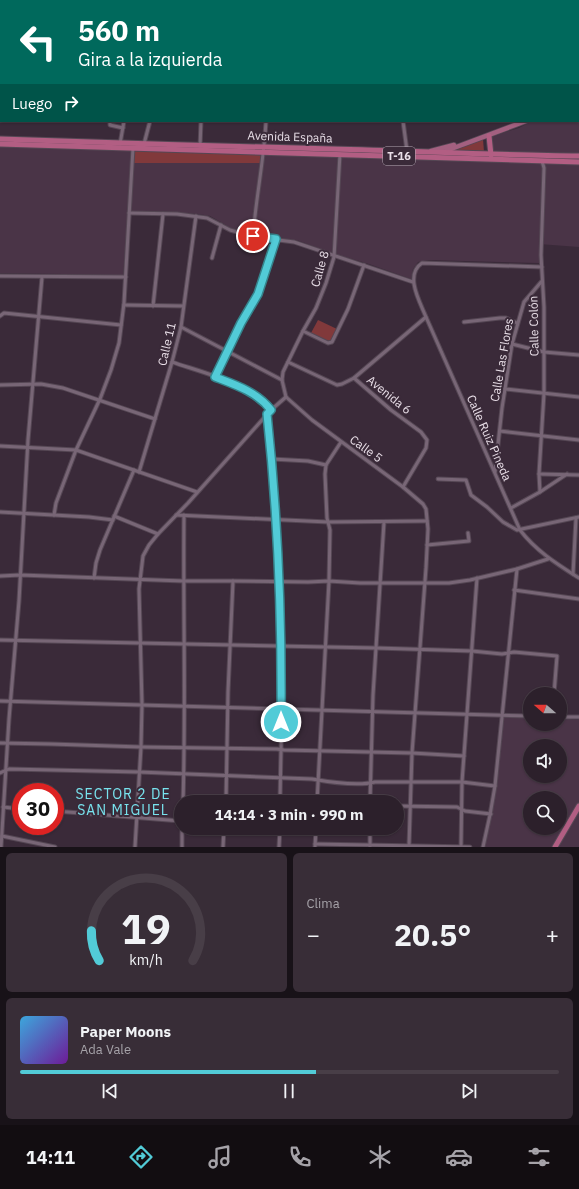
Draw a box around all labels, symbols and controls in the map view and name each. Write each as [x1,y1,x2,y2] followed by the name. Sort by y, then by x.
[78,12,160,49] text: 560 m
[12,16,64,68] icon: left
[78,48,222,71] text: Gira a la izquierda
[60,92,82,114] icon: right
[12,94,52,113] text: Luego
[247,128,333,146] street label: Avenida España
[383,147,415,165] road number: T-16
[236,219,270,253] pin
[242,225,264,247] icon: arrive
[307,249,332,289] street label: Calle 8
[525,296,542,357] street label: Calle Colón
[487,317,516,403] street label: Calle Las Flores
[154,321,179,367] street label: Calle 11
[364,372,415,417] street label: Avenida 6
[464,392,515,484] street label: Calle Ruiz Pineda
[347,432,386,466] street label: Calle 5
[523,687,567,731] north arrow
[523,687,567,835] map controls
[260,701,302,743] position arrow
[523,739,567,783] button: sound
[12,783,64,835] speed limit sign: 30
[75,785,171,819] district label: SECTOR 2 DE SAN MIGUEL
[523,791,567,835] button: search
[215,805,363,824] text: 14:14 · 3 min · 990 m
[307,895,340,912] text: Clima
[121,900,171,954] text: 19
[394,915,471,954] text: 20.5°
[307,920,320,949] text: −
[546,920,559,949] text: +
[129,949,163,968] text: km/h
[80,1022,171,1041] text: Paper Moons
[80,1041,131,1058] text: Ada Vale
[99,1080,121,1102] icon: previous
[278,1080,300,1102] icon: pause
[458,1080,480,1102] icon: next
[127,1143,155,1171] icon: directions
[206,1143,234,1171] icon: music
[286,1143,314,1171] icon: phone
[366,1143,394,1171] icon: climate
[445,1143,473,1171] icon: car
[525,1143,553,1171] icon: filters
[26,1146,75,1169] text: 14:11

